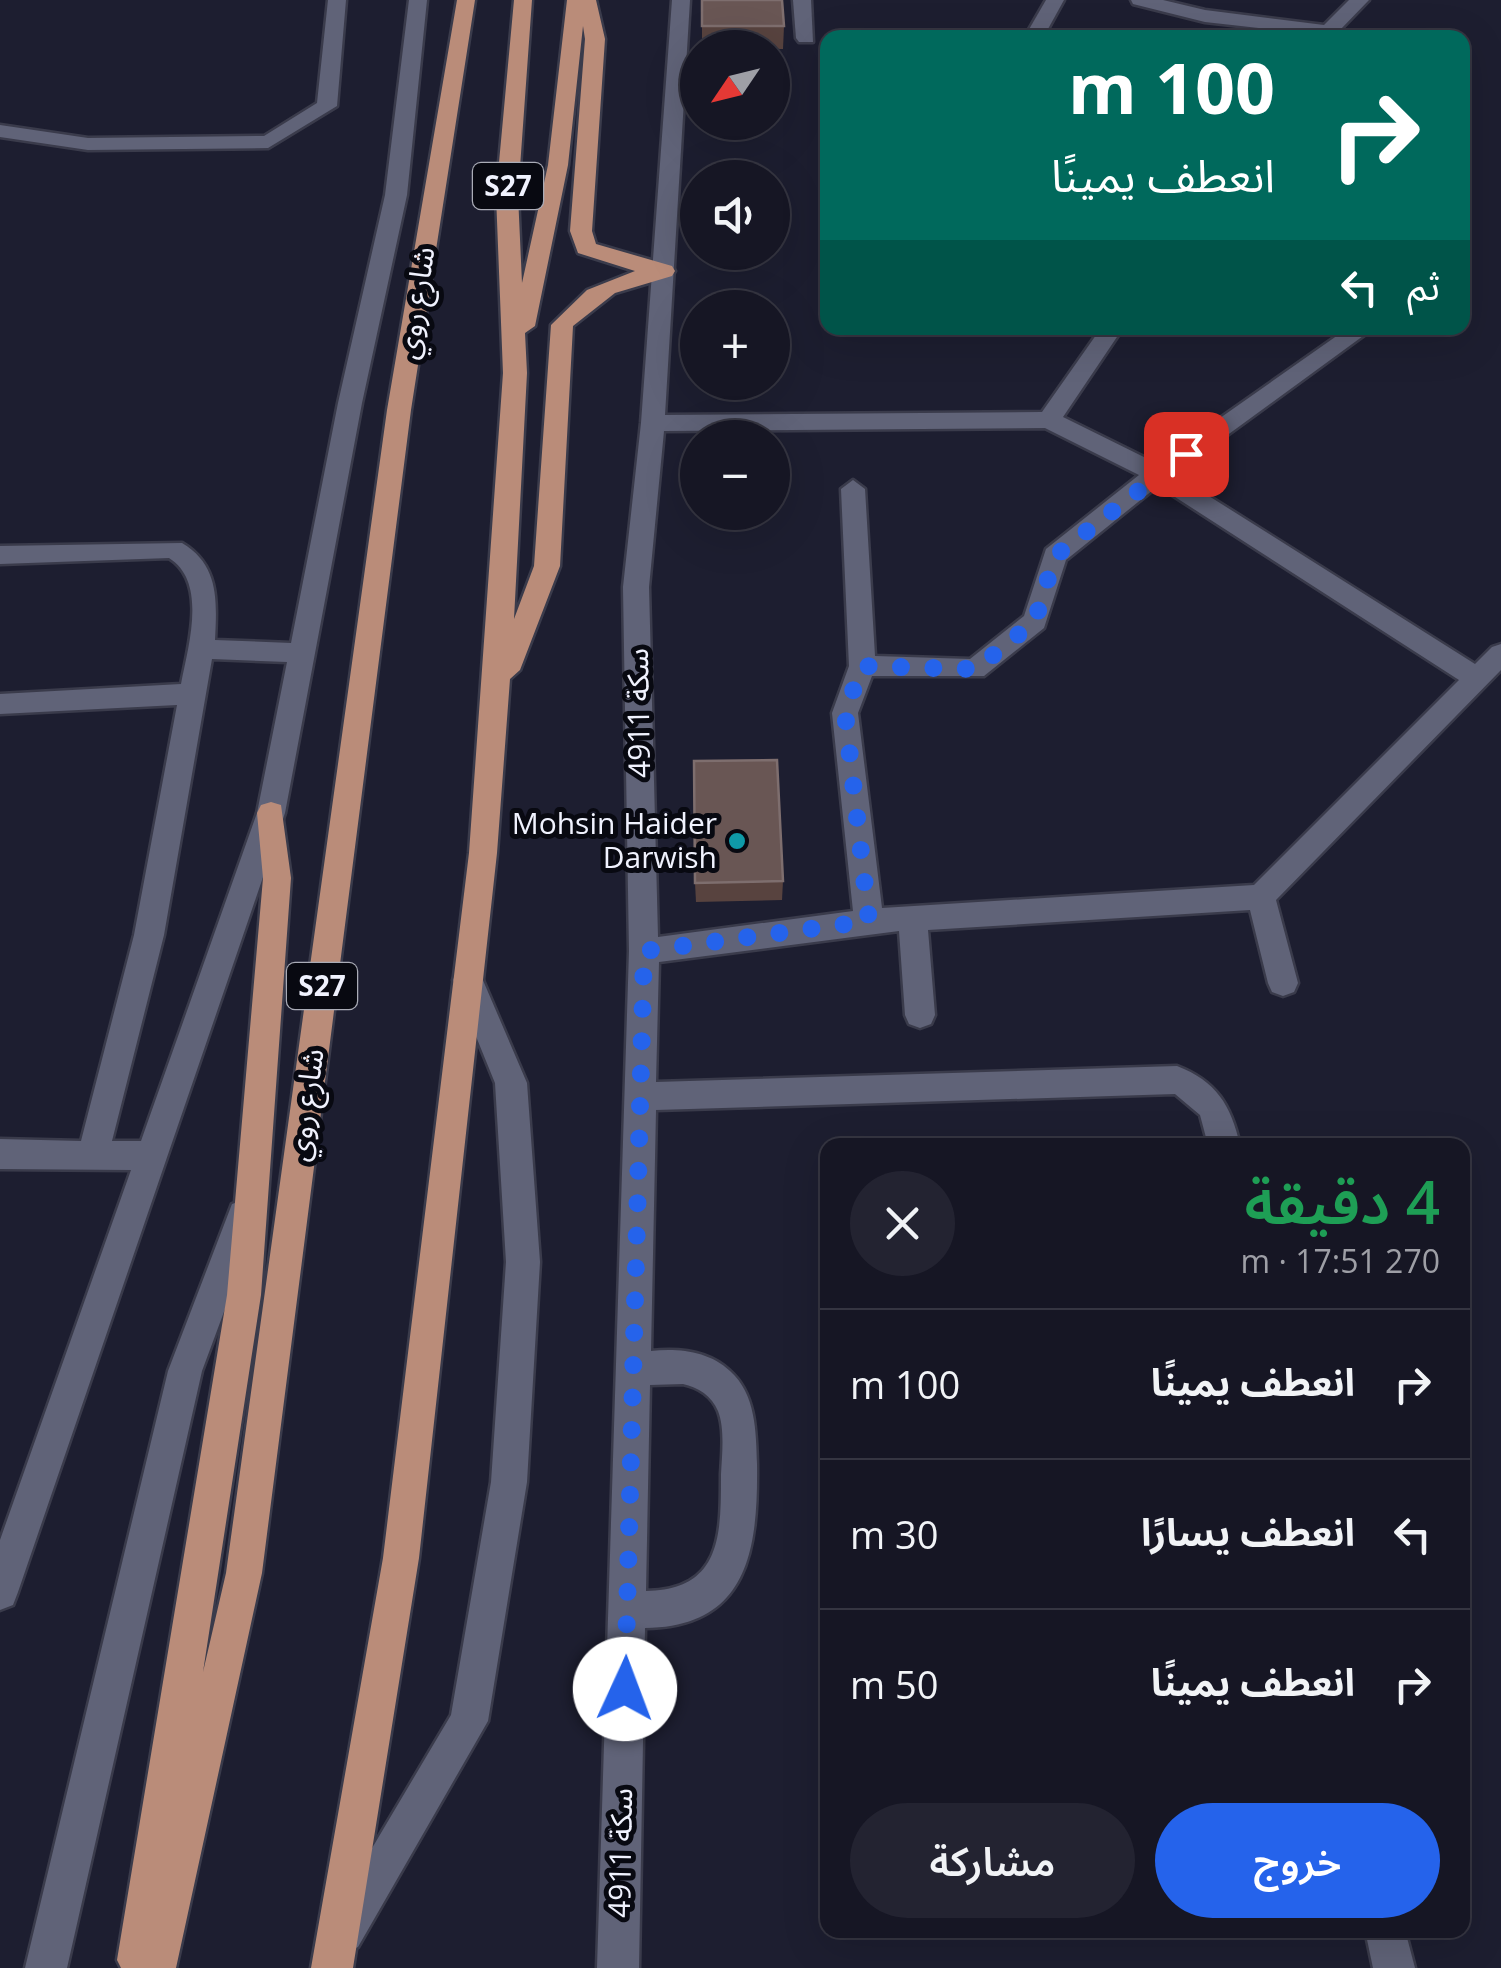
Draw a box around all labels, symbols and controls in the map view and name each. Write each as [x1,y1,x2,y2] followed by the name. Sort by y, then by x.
[680,30,790,140] north arrow
[680,30,790,530] map controls
[1068,39,1275,135] text: 100 m
[1310,70,1440,200] icon: right
[1051,144,1275,205] text: انعطف يمينًا
[680,160,790,270] button: sound
[473,163,543,209] road number: S27
[385,244,448,363] street label: شارع روي
[1407,259,1440,311] text: ثم
[1332,260,1387,315] icon: left
[680,290,790,400] button: +
[1144,412,1229,497] pin
[680,420,790,530] button: −
[1159,427,1214,482] icon: arrive
[616,648,659,778] street label: سكة 4911
[512,802,717,877] place label: Mohsin Haider Darwish
[726,830,748,852] marker: Mohsin Haider Darwish
[287,963,357,1009] road number: S27
[276,1046,337,1164] street label: شارع روي
[1245,1160,1440,1242] text: 4 دقيقة
[850,1171,955,1276] button: close
[1241,1239,1440,1282] text: 270 m · 17:51
[1151,1355,1355,1407] text: انعطف يمينًا
[1385,1357,1440,1412] icon: right
[850,1358,960,1410] text: 100 m
[1141,1505,1355,1557] text: انعطف يسارًا
[1385,1507,1440,1562] icon: left
[850,1508,939,1560] text: 30 m
[573,1637,677,1741] position arrow
[1151,1655,1355,1707] text: انعطف يمينًا
[1385,1657,1440,1712] icon: right
[850,1658,939,1710] text: 50 m
[598,1788,641,1918] street label: سكة 4911
[850,1803,1135,1918] button: مشاركة
[1155,1803,1440,1918] button: خروج

